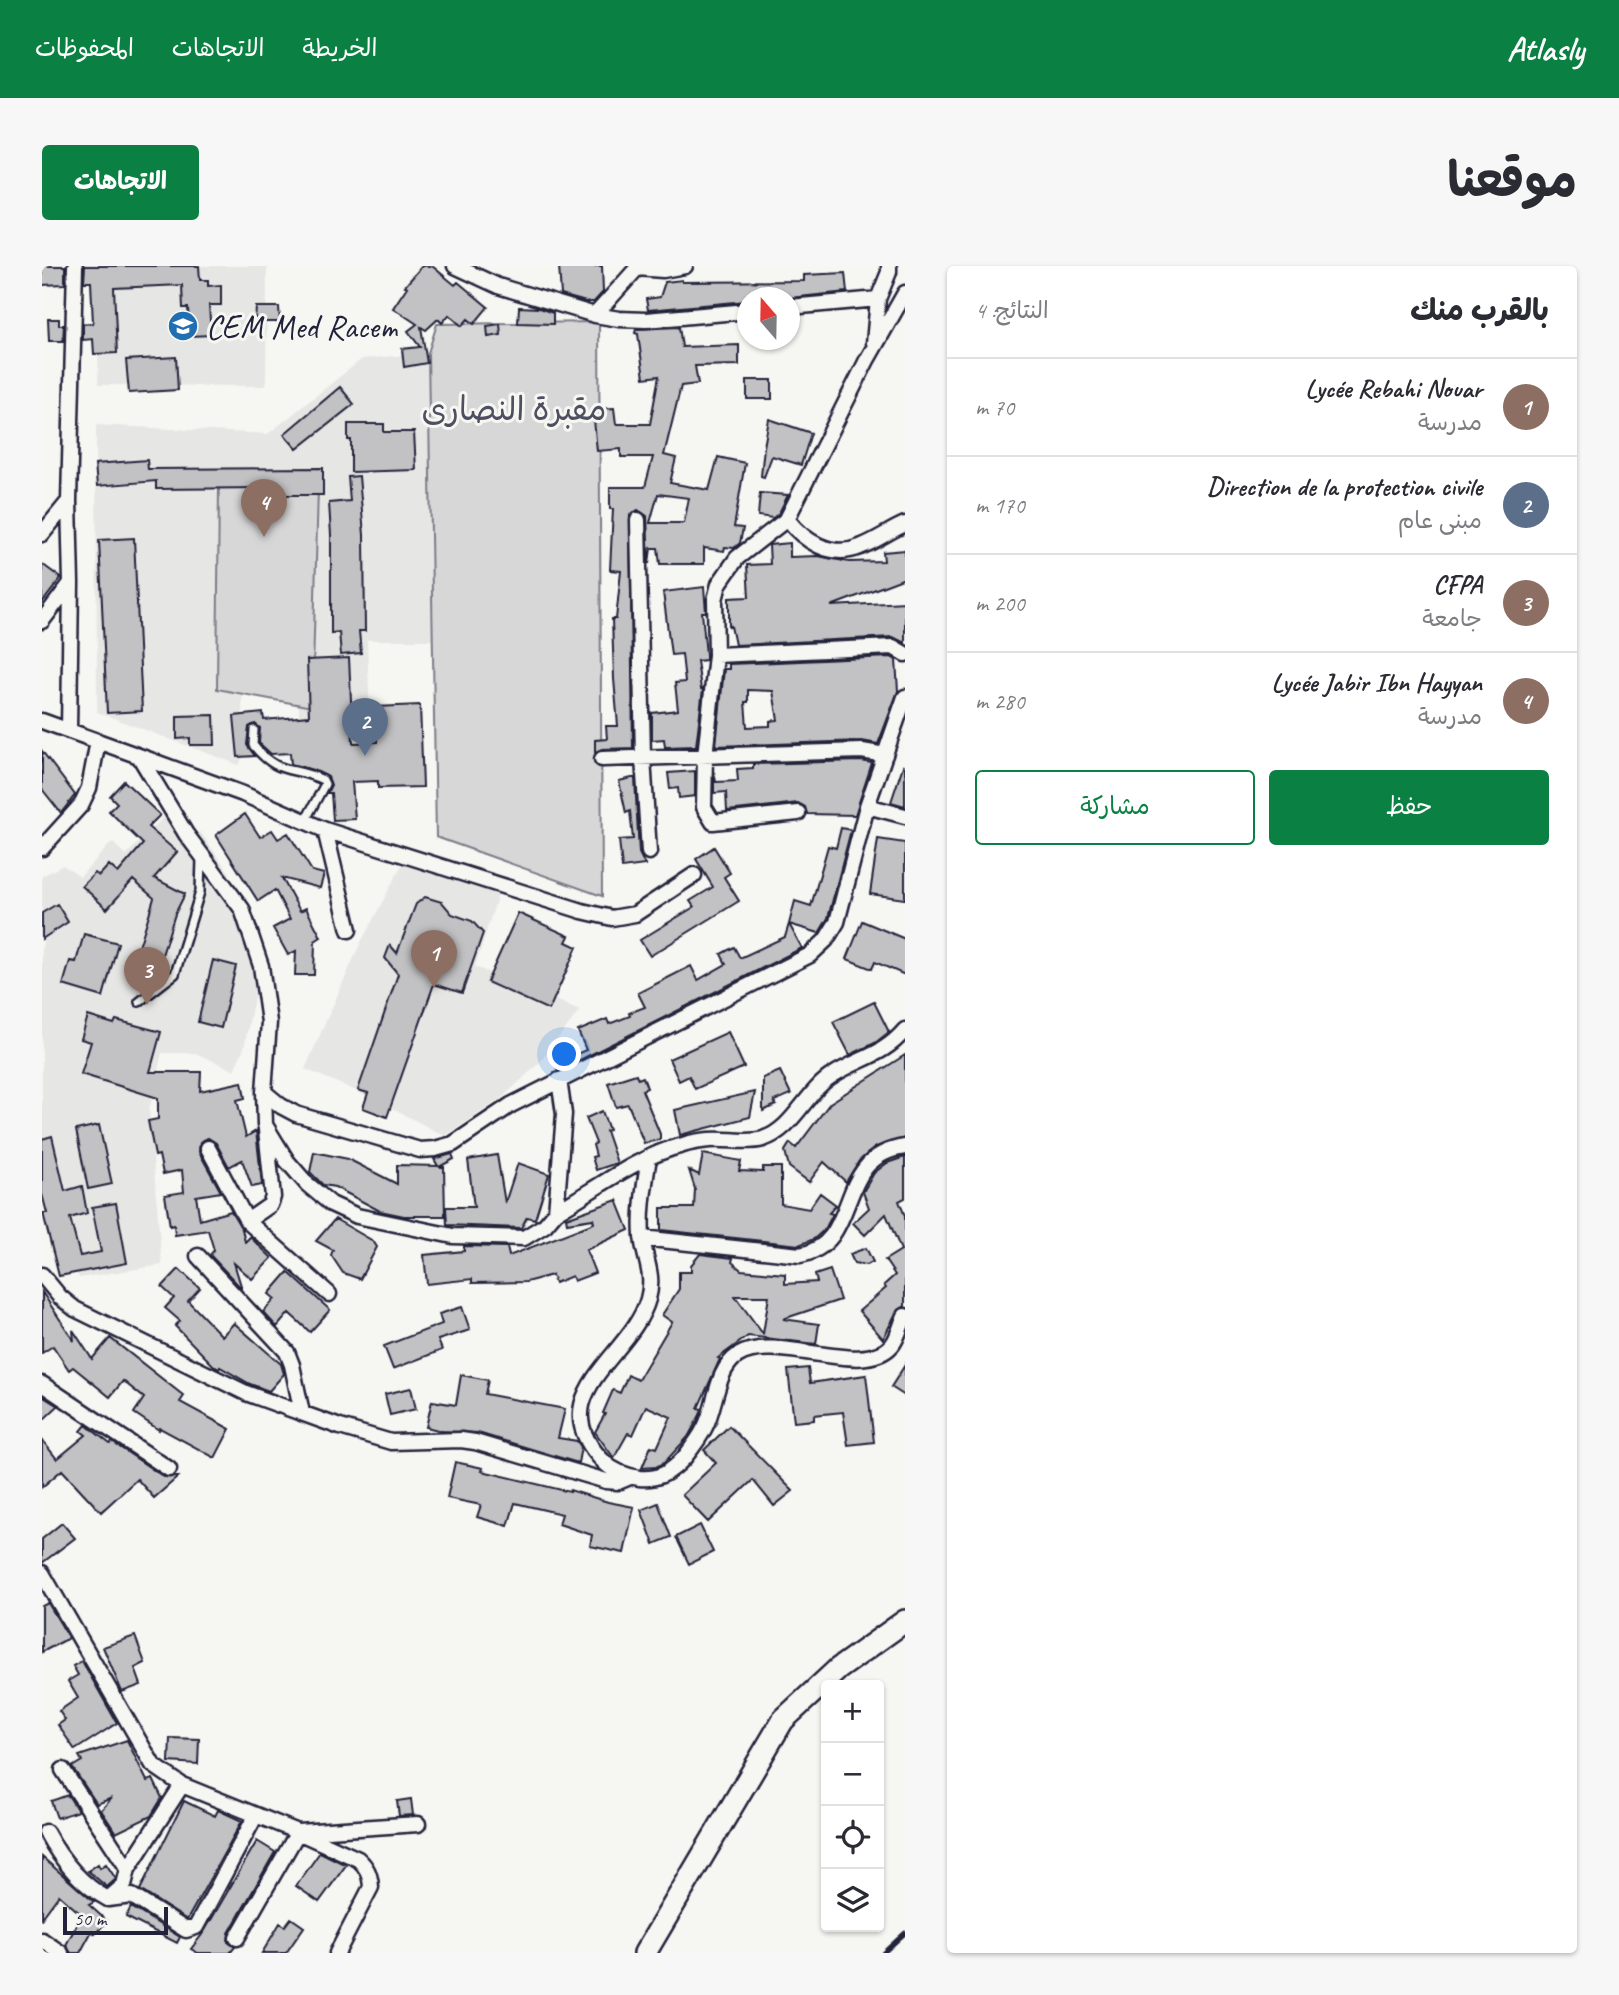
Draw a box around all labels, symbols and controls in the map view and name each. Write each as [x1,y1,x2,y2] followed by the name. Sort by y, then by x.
[1507,28,1584,70] text: Atlasly
[35,33,134,63] text: المحفوظات
[172,33,265,63] text: الاتجاهات
[303,33,377,63] text: الخريطة
[42,145,199,220] button: الاتجاهات
[1447,149,1577,211] text: موقعنا
[737,287,800,350] north arrow
[1410,291,1549,329] text: بالقرب منك
[975,296,1049,325] text: النتائج: 4
[206,306,399,348] place label: CEM Med Racem
[166,309,200,343] school or university icon: CEM Med Racem
[1305,372,1482,405] text: Lycée Rebahi Nouar
[422,388,606,430] park label: مقبرة النصارى
[975,393,1014,422] text: 70 m
[1521,393,1531,422] text: 1
[1418,408,1482,437] text: مدرسة
[1207,470,1482,503] text: Direction de la protection civile
[241,479,287,537] pin: 4
[975,491,1025,520] text: 170 m
[1521,491,1531,520] text: 2
[1398,506,1482,535] text: مبنى عام
[1433,568,1482,601] text: CFPA
[975,589,1025,618] text: 200 m
[1521,589,1531,618] text: 3
[1422,604,1482,633] text: جامعة
[1271,666,1482,699] text: Lycée Jabir Ibn Hayyan
[975,687,1025,716] text: 280 m
[1521,687,1531,716] text: 4
[342,698,388,756] pin: 2
[1418,702,1482,731] text: مدرسة
[975,770,1255,845] button: مشاركة
[1269,770,1549,845] button: حفظ
[411,930,457,988] pin: 1
[124,947,170,1005] pin: 3
[547,1037,581,1071] your location
[821,1680,884,1932] map controls
[821,1680,884,1743] button: +
[821,1743,884,1806] button: −
[821,1806,884,1869] button: locate
[821,1869,884,1932] button: layers
[63,1904,168,1936] scale bar
[74,1907,106,1931] text: 50 m

